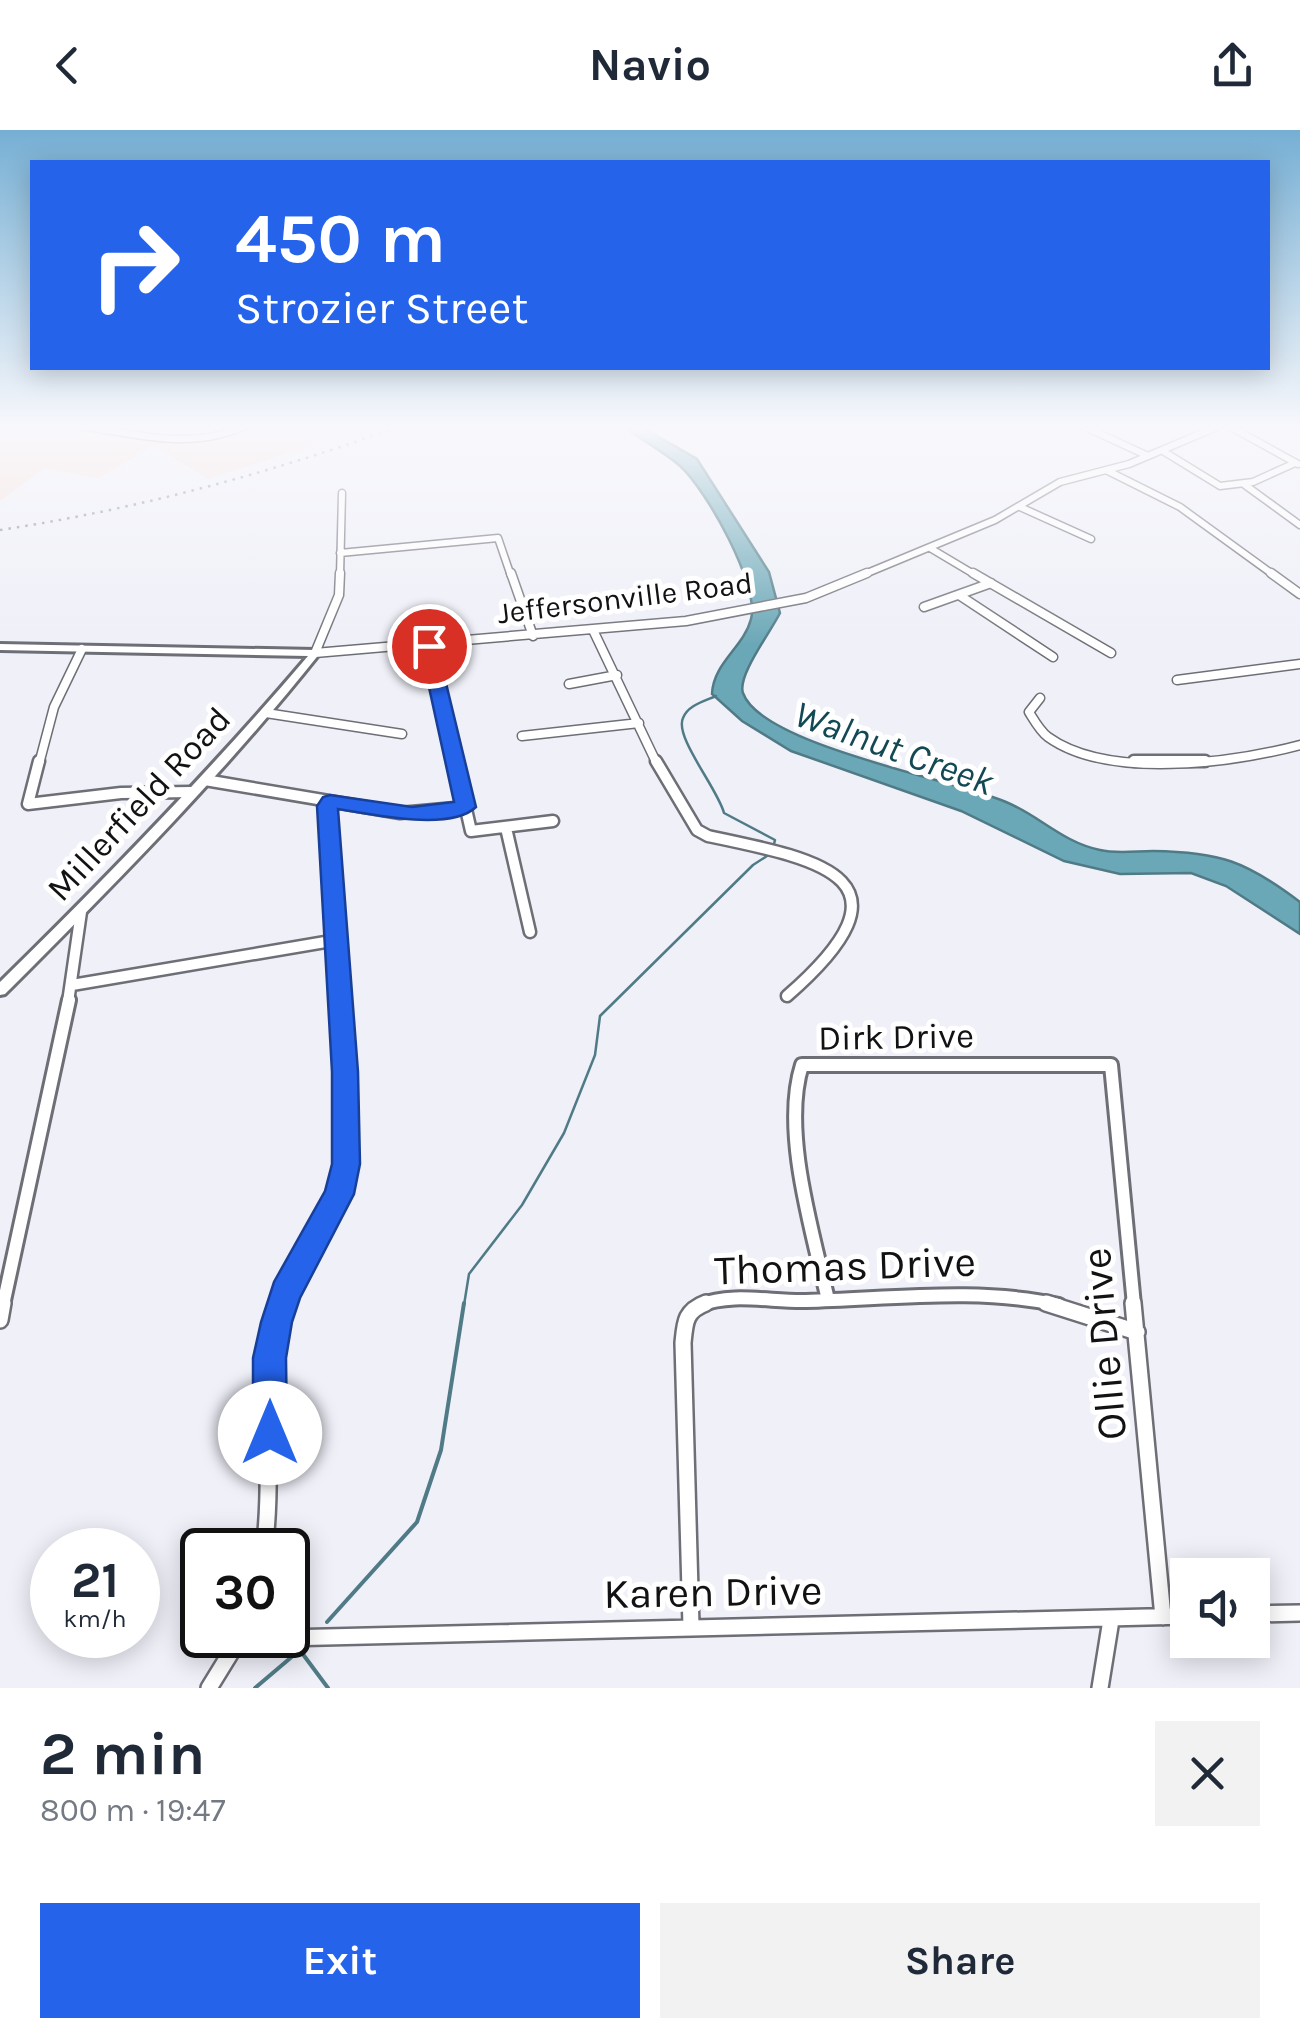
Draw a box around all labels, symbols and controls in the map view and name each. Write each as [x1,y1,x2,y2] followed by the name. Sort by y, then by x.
[40,38,95,93] icon: back
[1205,38,1260,93] icon: share
[589,39,711,91] text: Navio
[235,198,446,280] text: 450 m
[70,200,200,330] icon: right
[235,282,528,334] text: Strozier Street
[495,564,755,632] street label: Jeffersonville Road
[387,604,472,689] pin
[402,619,457,674] icon: arrive
[788,691,1001,805] water label: Walnut Creek
[39,699,239,909] street label: Millerfield Road
[818,1015,974,1059] street label: Dirk Drive
[713,1236,977,1296] street label: Thomas Drive
[1071,1246,1137,1442] street label: Ollie Drive
[218,1381,322,1485] position arrow
[180,1528,310,1658] speed limit sign: 30
[71,1551,119,1610] text: 21
[1170,1558,1270,1658] map controls
[1170,1558,1270,1658] button: sound
[603,1565,823,1619] street label: Karen Drive
[63,1604,127,1633] text: km/h
[40,1719,205,1789] text: 2 min
[1155,1721,1260,1826] button: close
[40,1792,226,1829] text: 800 m · 19:47
[40,1903,640,2018] button: Exit
[660,1903,1260,2018] button: Share

